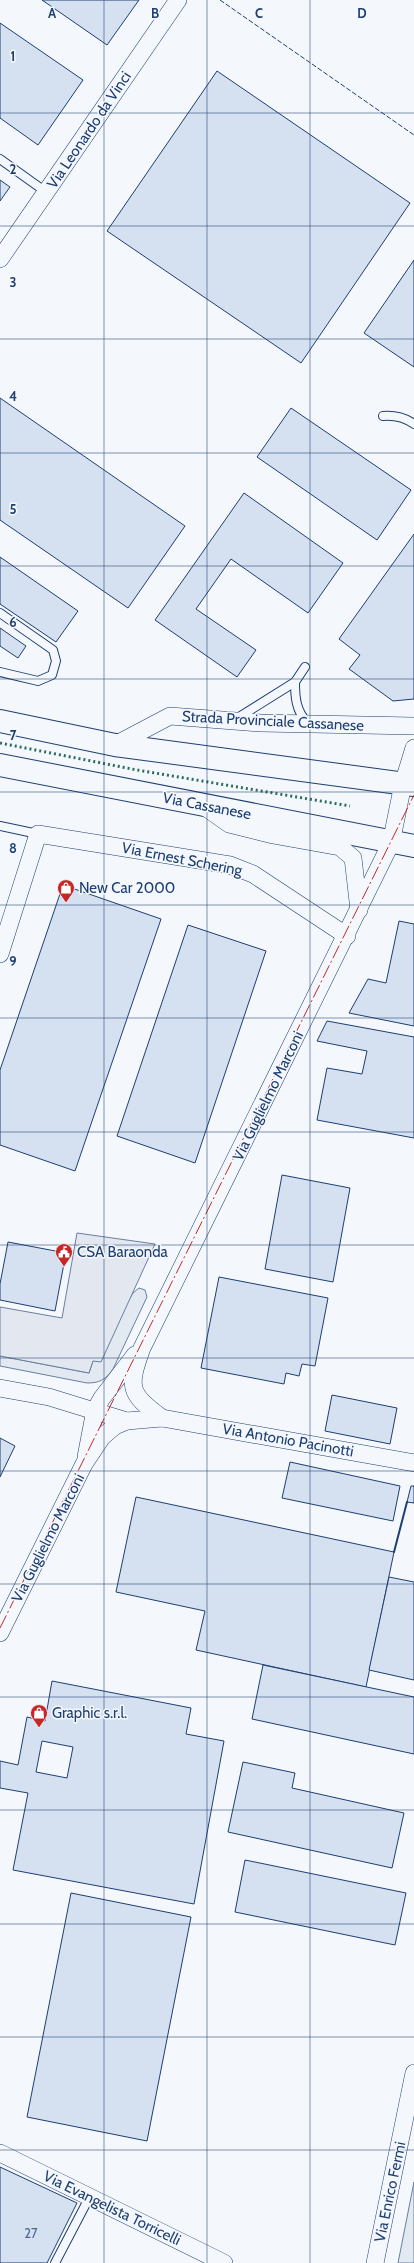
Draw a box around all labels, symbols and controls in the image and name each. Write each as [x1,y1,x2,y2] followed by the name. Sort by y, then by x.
[48,5,57,21] text: A
[151,5,159,21] text: B
[255,5,263,21] text: C
[357,5,367,21] text: D
[11,48,15,64] text: 1
[43,68,135,192] street label: Via Leonardo da Vinci
[10,161,17,177] text: 2
[9,274,17,290] text: 3
[9,388,17,404] text: 4
[10,501,17,517] text: 5
[9,614,17,630] text: 6
[182,707,365,735] street label: Strada Provinciale Cassanese
[10,727,17,743] text: 7
[161,789,253,823] street label: Via Cassanese
[120,838,244,880] street label: Via Ernest Schering
[9,840,17,856] text: 8
[56,878,76,903] shop icon: New Car 2000
[79,879,175,897] place label: New Car 2000
[9,953,17,969] text: 9
[229,1028,307,1164] street label: Via Guglielmo Marconi
[54,1242,74,1267] public building icon: CSA Baraonda
[77,1243,169,1261] place label: CSA Baraonda
[221,1420,355,1460] street label: Via Antonio Pacinotti
[8,1471,88,1605] street label: Via Guglielmo Marconi
[29,1703,49,1728] shop icon: Graphic s.r.l.
[52,1704,127,1722] place label: Graphic s.r.l.
[371,2140,409,2244] street label: Via Enrico Fermi
[40,2167,184,2249] street label: Via Evangelista Torricelli
[24,2225,38,2241] house number: 27

